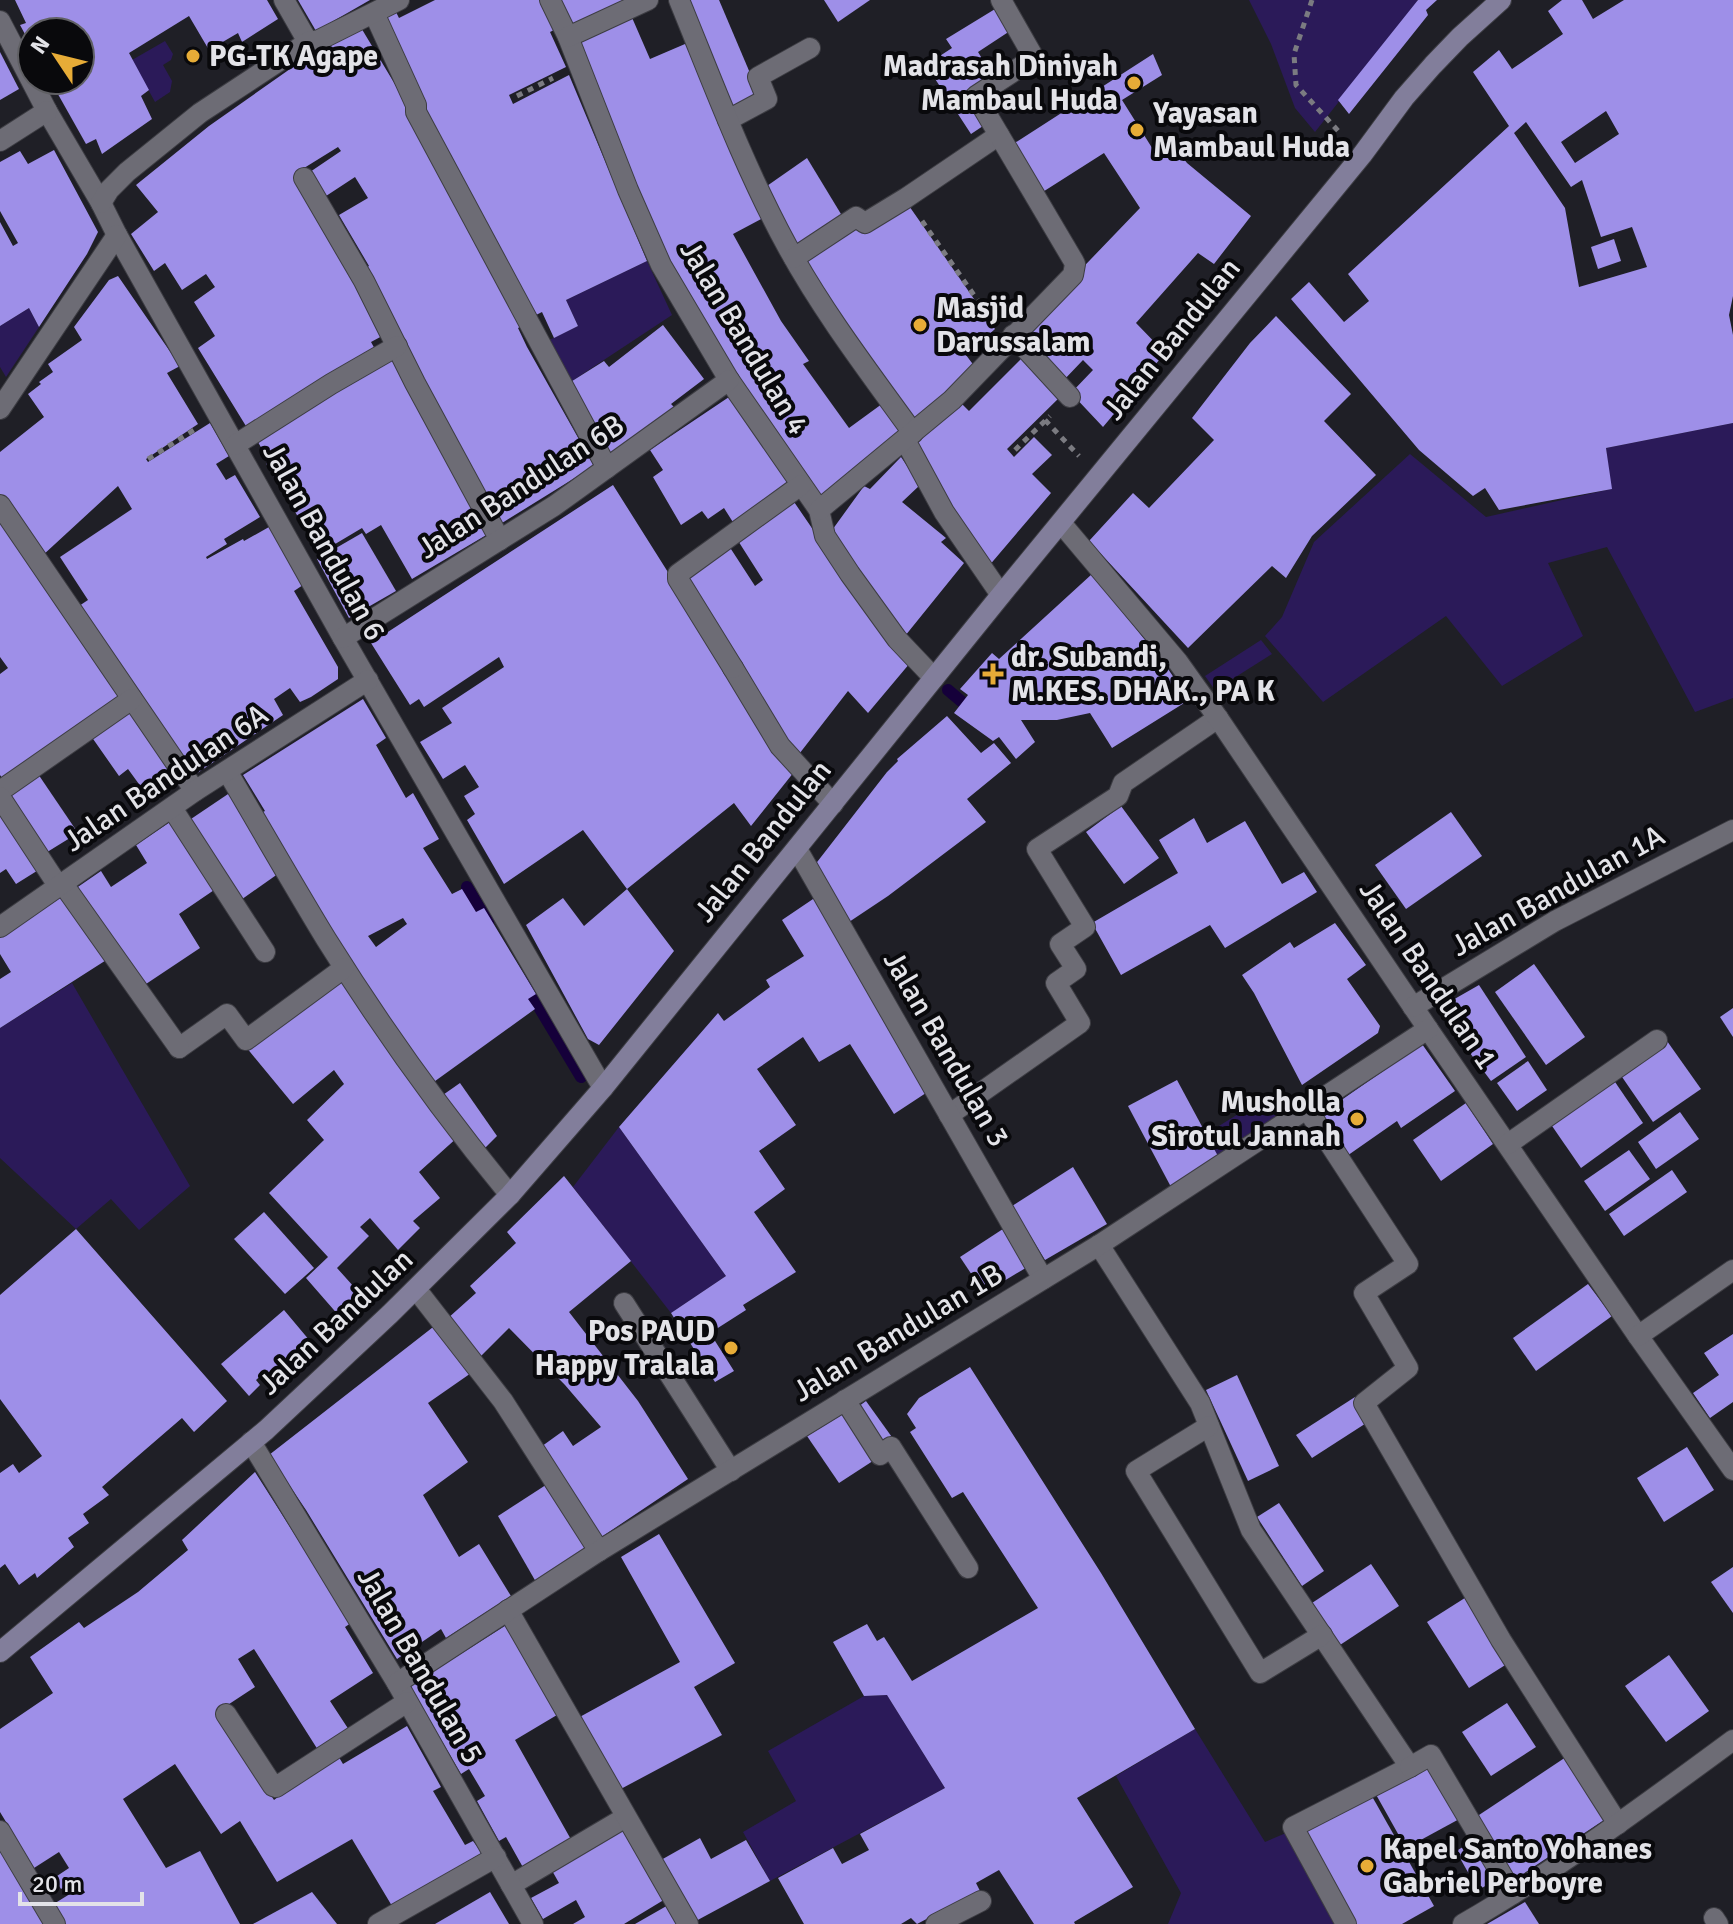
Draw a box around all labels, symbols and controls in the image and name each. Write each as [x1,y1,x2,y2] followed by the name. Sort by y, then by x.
[16,16,96,96] north arrow
[25,31,55,59] text: N
[209,38,378,75] place label: PG-TK Agape
[184,47,202,65] marker: PG-TK Agape
[883,48,1118,119] place label: Madrasah Diniyah Mambaul Huda
[1125,74,1143,92] marker: Madrasah Diniyah Mambaul Huda
[1152,95,1350,166] place label: Yayasan Mambaul Huda
[1128,121,1146,139] marker: Yayasan Mambaul Huda
[671,234,817,442] street label: Jalan Bandulan 4
[1096,251,1248,427] street label: Jalan Bandulan
[936,290,1091,361] place label: Masjid Darussalam
[911,316,929,334] marker: Masjid Darussalam
[411,407,631,567] street label: Jalan Bandulan 6B
[254,437,394,647] street label: Jalan Bandulan 6
[1011,639,1275,710] place label: dr. Subandi, M.KES. DHAK., PA K
[982,663,1004,685] marker: dr. Subandi, M.KES. DHAK., PA K
[57,696,275,860] street label: Jalan Bandulan 6A
[687,753,839,929] street label: Jalan Bandulan
[1445,817,1671,965] street label: Jalan Bandulan 1A
[1351,873,1505,1077] street label: Jalan Bandulan 1
[875,944,1017,1154] street label: Jalan Bandulan 3
[1151,1084,1341,1155] place label: Musholla Sirotul Jannah
[1348,1110,1366,1128] marker: Musholla Sirotul Jannah
[251,1241,421,1403] street label: Jalan Bandulan
[786,1256,1010,1410] street label: Jalan Bandulan 1B
[535,1313,715,1384] place label: Pos PAUD Happy Tralala
[722,1339,740,1357] marker: Pos PAUD Happy Tralala
[349,1561,491,1771] street label: Jalan Bandulan 5
[1383,1831,1652,1902] place label: Kapel Santo Yohanes Gabriel Perboyre
[20,1856,142,1906] scale bar
[1358,1857,1376,1875] marker: Kapel Santo Yohanes Gabriel Perboyre
[32,1869,82,1899] text: 20 m

